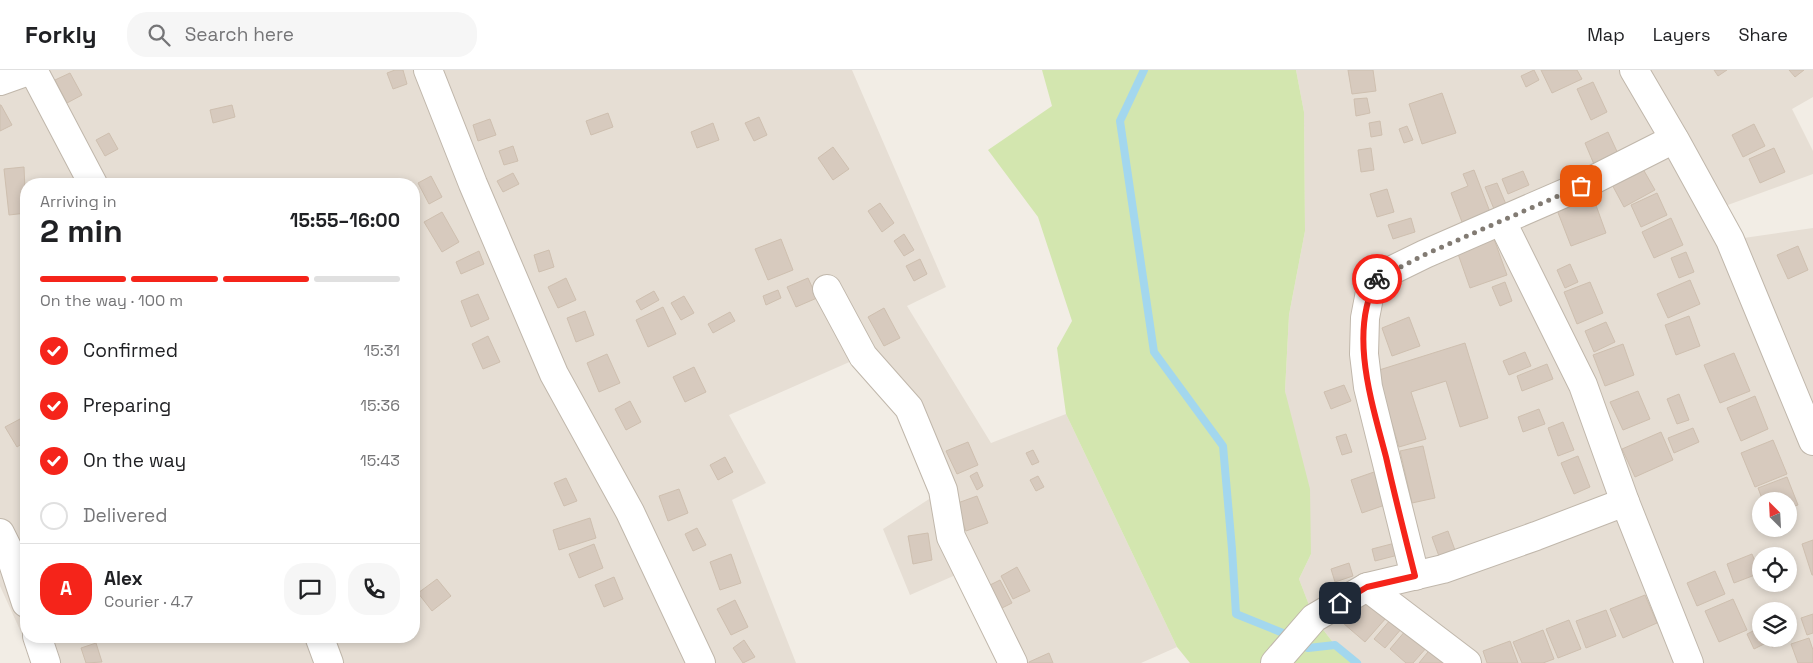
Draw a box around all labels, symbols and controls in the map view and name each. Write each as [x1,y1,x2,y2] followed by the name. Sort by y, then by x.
[127,12,477,57] search box
[25,19,97,50] text: Forkly
[145,21,173,49] icon: search
[185,22,294,47] text: Search here
[1587,23,1625,46] text: Map
[1653,23,1710,46] text: Layers
[1738,23,1788,46] text: Share
[1560,165,1602,207] pin
[1567,172,1595,200] icon: bag
[40,191,117,212] text: Arriving in
[290,208,400,233] text: 15:55–16:00
[40,211,123,251] text: 2 min
[1352,254,1402,304] courier
[1363,265,1391,293] icon: bike
[40,290,183,311] text: On the way · 100 m
[40,337,68,365] icon: check
[83,338,178,363] text: Confirmed
[364,340,400,361] text: 15:31
[40,392,68,420] icon: check
[83,393,171,418] text: Preparing
[360,395,400,416] text: 15:36
[40,447,68,475] icon: check
[83,448,186,473] text: On the way
[360,450,400,471] text: 15:43
[1752,492,1798,538] north arrow
[1752,492,1797,647] map controls
[83,503,168,528] text: Delivered
[1752,547,1797,592] button: locate
[284,563,336,615] button: chat
[348,563,400,615] button: phone
[104,566,143,591] text: Alex
[60,576,72,601] text: A
[1319,582,1361,624] pin
[1326,589,1354,617] icon: home
[104,591,193,612] text: Courier · 4.7
[1752,602,1797,647] button: layers

